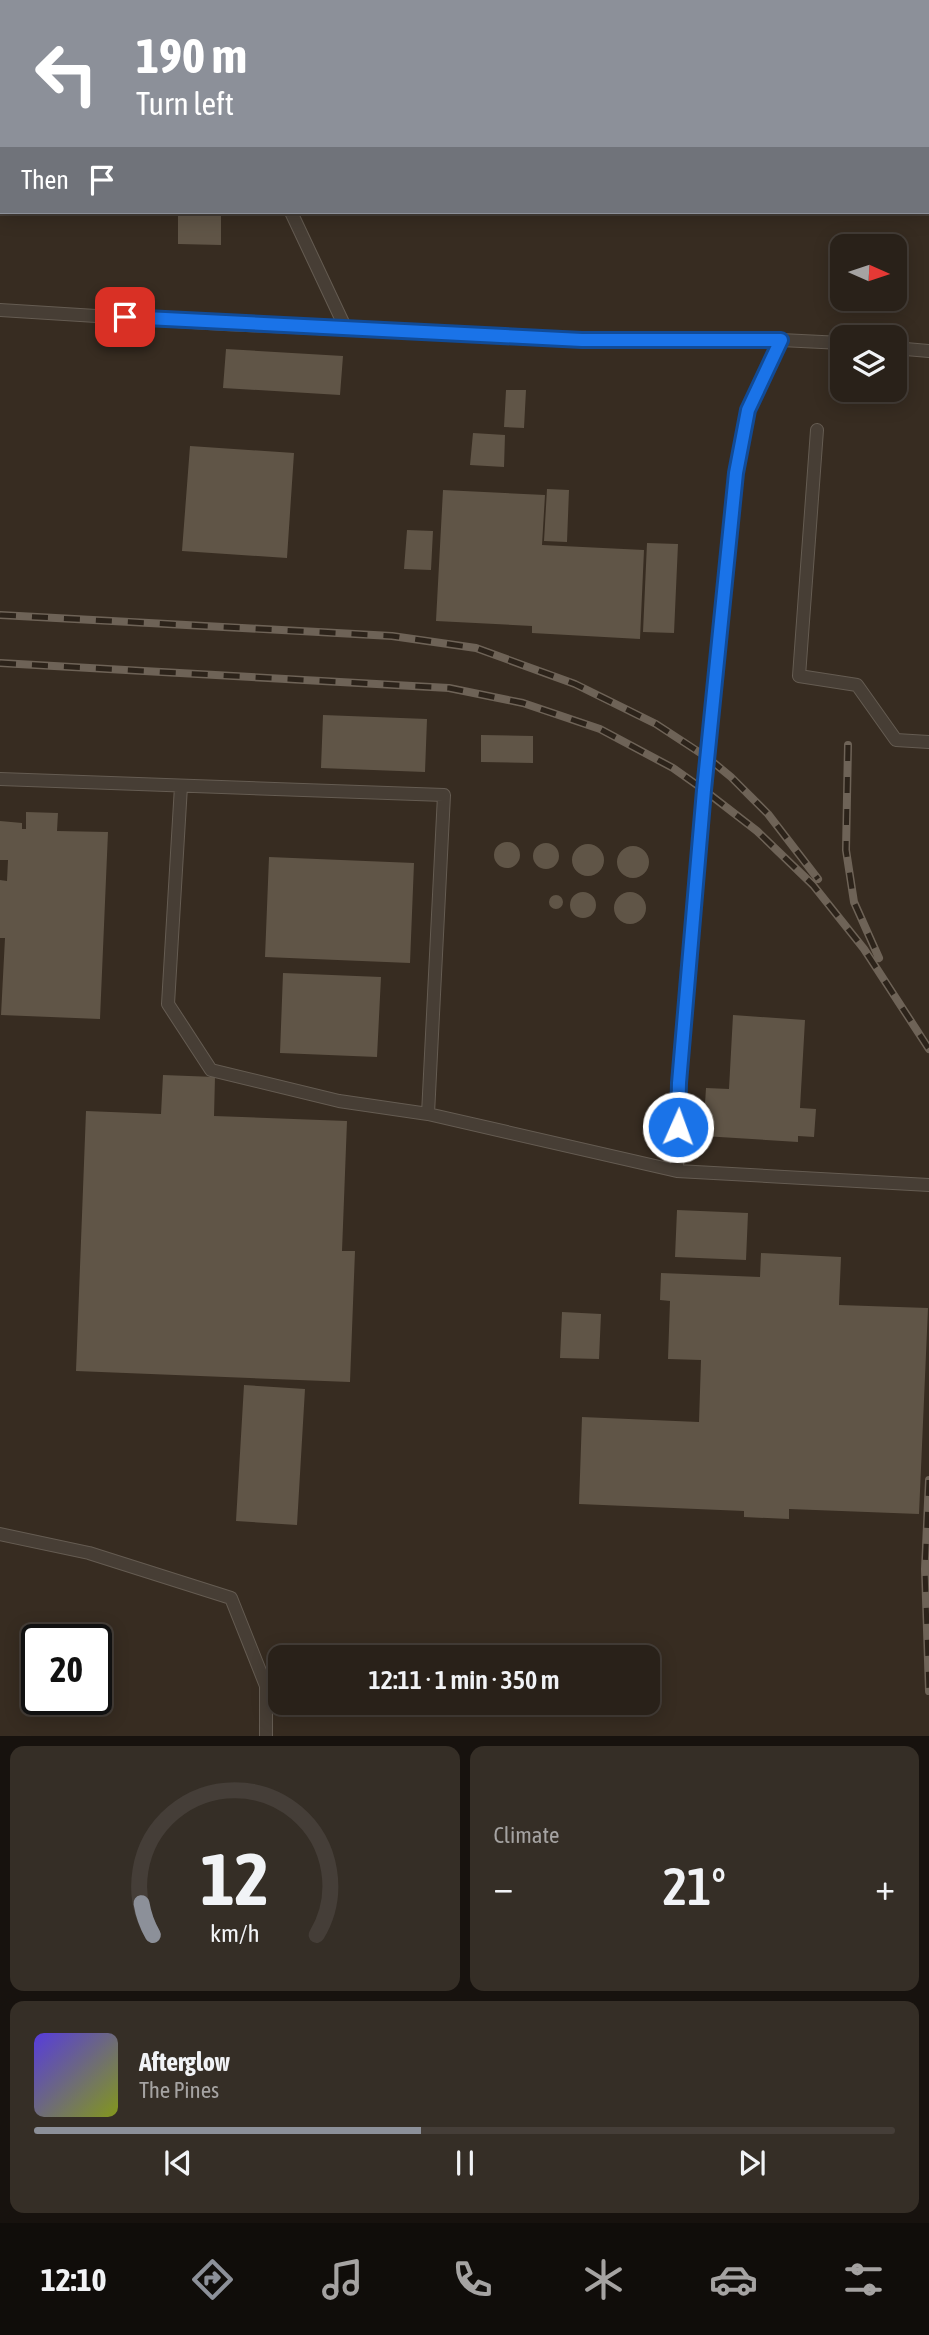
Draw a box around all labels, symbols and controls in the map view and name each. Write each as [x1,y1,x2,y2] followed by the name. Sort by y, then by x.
[136,27,247,83] text: 190 m
[21,28,112,119] icon: left
[136,85,234,122] text: Turn left
[83,161,121,199] icon: arrive
[21,165,69,195] text: Then
[830,234,906,312] north arrow
[830,234,907,402] map controls
[95,287,155,347] pin
[106,298,144,336] icon: arrive
[830,325,907,402] button: layers
[641,1090,715,1164] position arrow
[21,1624,112,1715] speed limit sign: 20
[369,1665,559,1695] text: 12:11 · 1 min · 350 m
[494,1822,559,1848] text: Climate
[201,1837,269,1920] text: 12
[663,1856,726,1916] text: 21°
[494,1865,513,1908] text: −
[875,1865,895,1908] text: +
[210,1918,260,1946] text: km/h
[139,2047,230,2077] text: Afterglow
[139,2077,219,2103] text: The Pines
[159,2144,197,2182] icon: previous
[446,2144,484,2182] icon: pause
[733,2144,771,2182] icon: next
[188,2255,237,2304] icon: directions
[318,2255,367,2304] icon: music
[448,2255,497,2304] icon: phone
[579,2255,628,2304] icon: climate
[709,2255,758,2304] icon: car
[839,2255,888,2304] icon: filters
[41,2261,107,2298] text: 12:10

